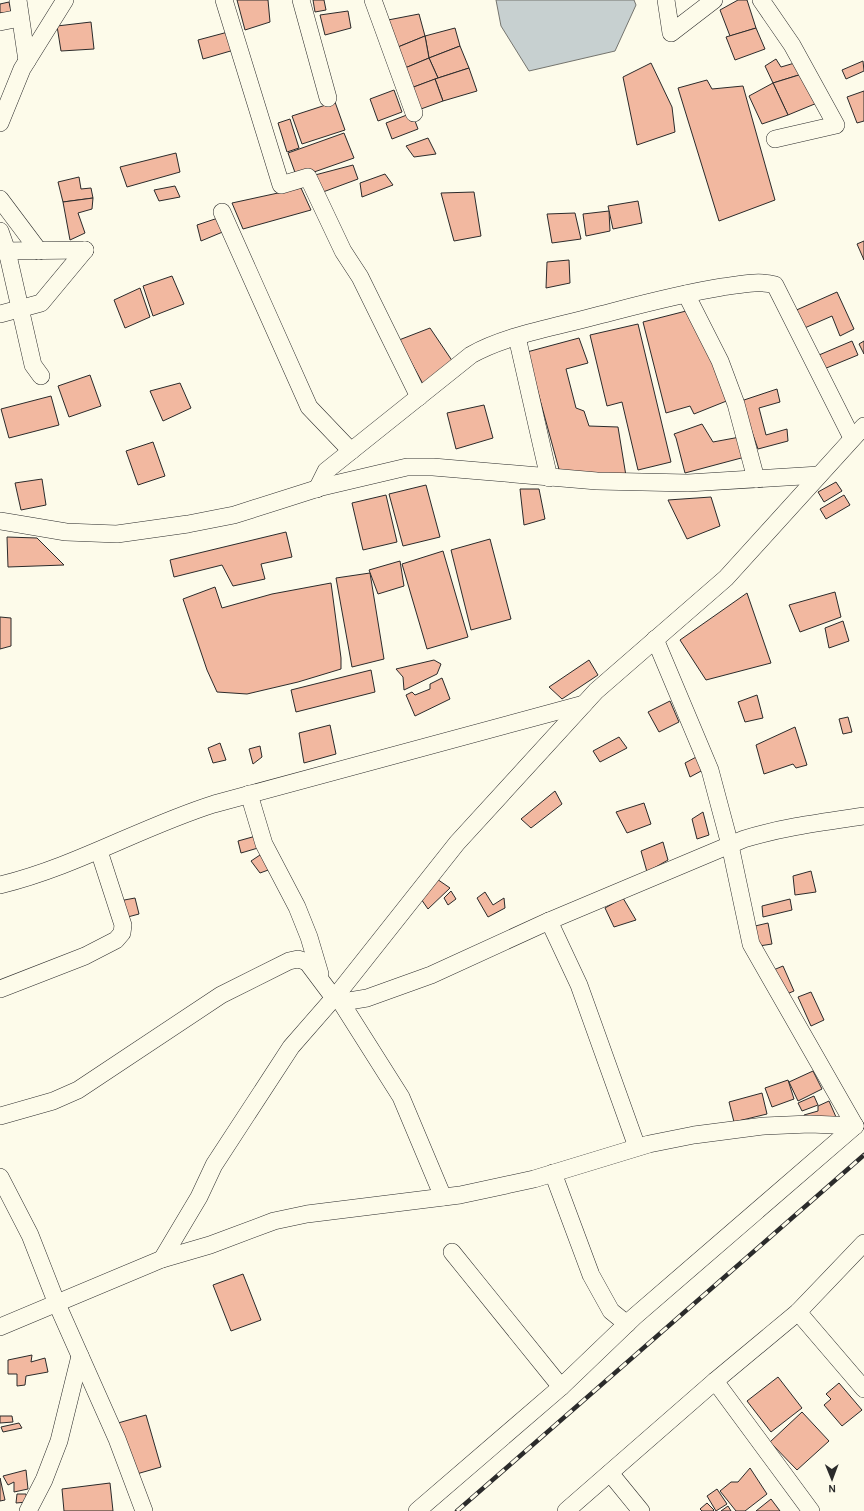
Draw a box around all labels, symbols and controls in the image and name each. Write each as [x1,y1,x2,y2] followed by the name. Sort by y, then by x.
[812,1459,852,1499] north arrow
[828,1482,836,1495] text: N

